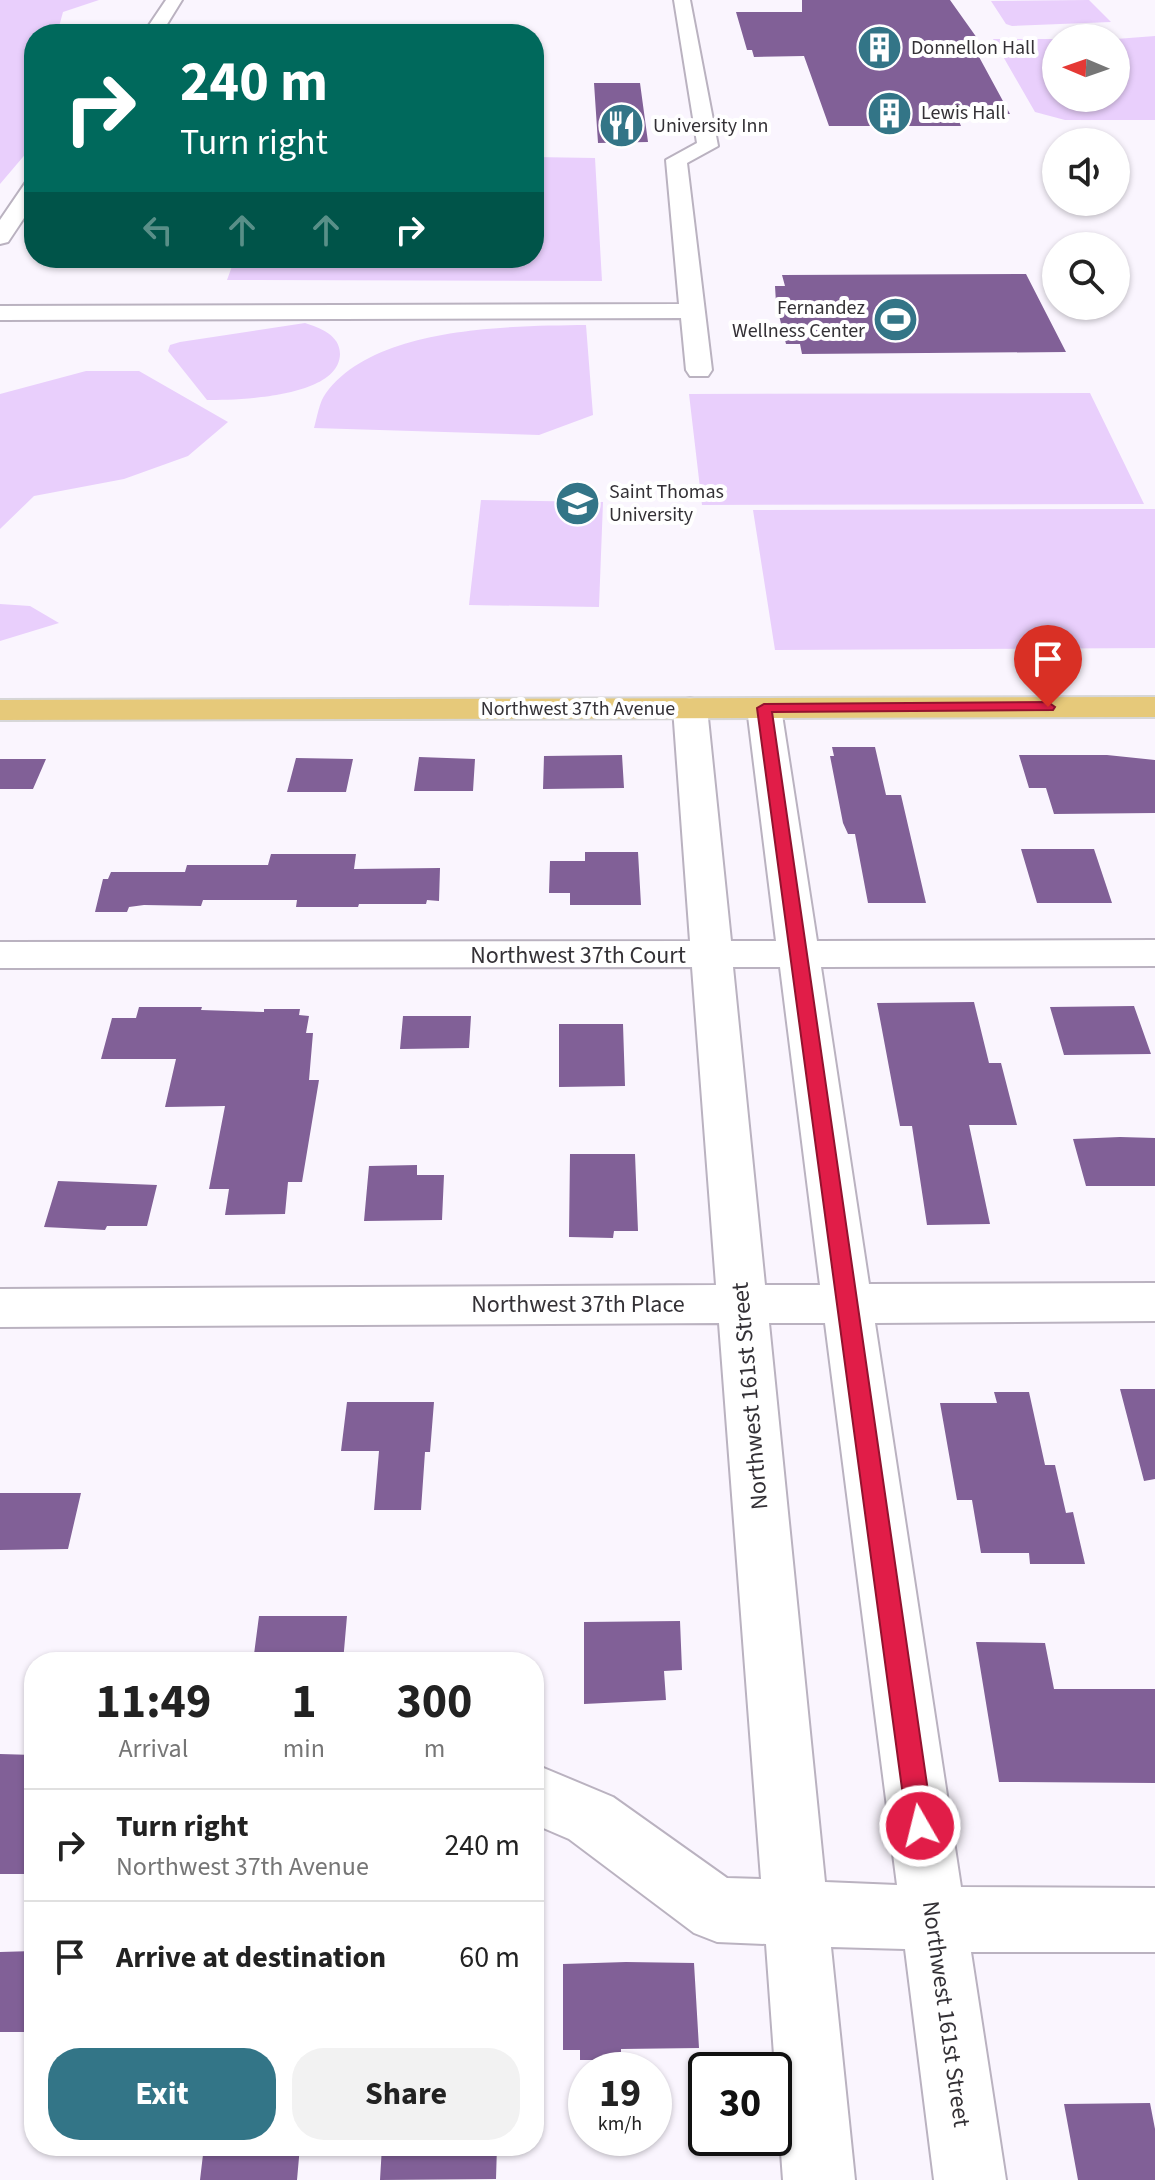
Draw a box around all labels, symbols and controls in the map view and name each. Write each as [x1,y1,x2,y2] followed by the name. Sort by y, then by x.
[856,24,904,72] building icon: Donnellon Hall
[1042,24,1130,112] north arrow
[1042,24,1130,320] map controls
[911,34,1035,62] place label: Donnellon Hall
[180,43,328,122] text: 240 m
[48,56,152,160] icon: right
[866,89,914,137] building icon: Lewis Hall
[921,99,1006,127] place label: Lewis Hall
[598,102,646,150] restaurant icon: University Inn
[653,112,768,140] place label: University Inn
[180,117,328,168] text: Turn right
[1042,128,1130,216] button: sound
[136,208,180,252] icon: left
[220,208,264,252] icon: ahead
[304,208,348,252] icon: ahead
[388,208,432,252] icon: right
[1042,232,1130,320] button: search
[732,294,865,345] place label: Fernandez Wellness Center
[872,295,920,343] sports icon: Fernandez Wellness Center
[609,478,724,529] place label: Saint Thomas University
[554,479,602,527] school or university icon: Saint Thomas University
[1014,625,1082,707] pin
[1026,637,1070,681] icon: arrive
[481,695,675,723] street label: Northwest 37th Avenue
[470,938,686,973] street label: Northwest 37th Court
[723,1281,777,1511] street label: Northwest 161st Street
[471,1287,685,1322] street label: Northwest 37th Place
[95,1668,211,1736] text: 11:49
[291,1668,317,1736] text: 1
[396,1668,472,1736] text: 300
[118,1730,188,1767] text: Arrival
[283,1730,325,1767] text: min
[424,1730,445,1767] text: m
[878,1784,962,1868] position arrow
[116,1805,248,1848] text: Turn right
[48,1823,92,1867] icon: right
[444,1824,520,1867] text: 240 m
[116,1848,369,1885] text: Northwest 37th Avenue
[913,1899,979,2129] street label: Northwest 161st Street
[48,1935,92,1979] icon: arrive
[116,1936,386,1979] text: Arrive at destination
[459,1936,520,1979] text: 60 m
[48,2048,276,2140] button: Exit
[292,2048,520,2140] button: Share
[688,2052,792,2156] speed limit sign: 30
[599,2065,641,2122] text: 19
[598,2110,642,2138] text: km/h

